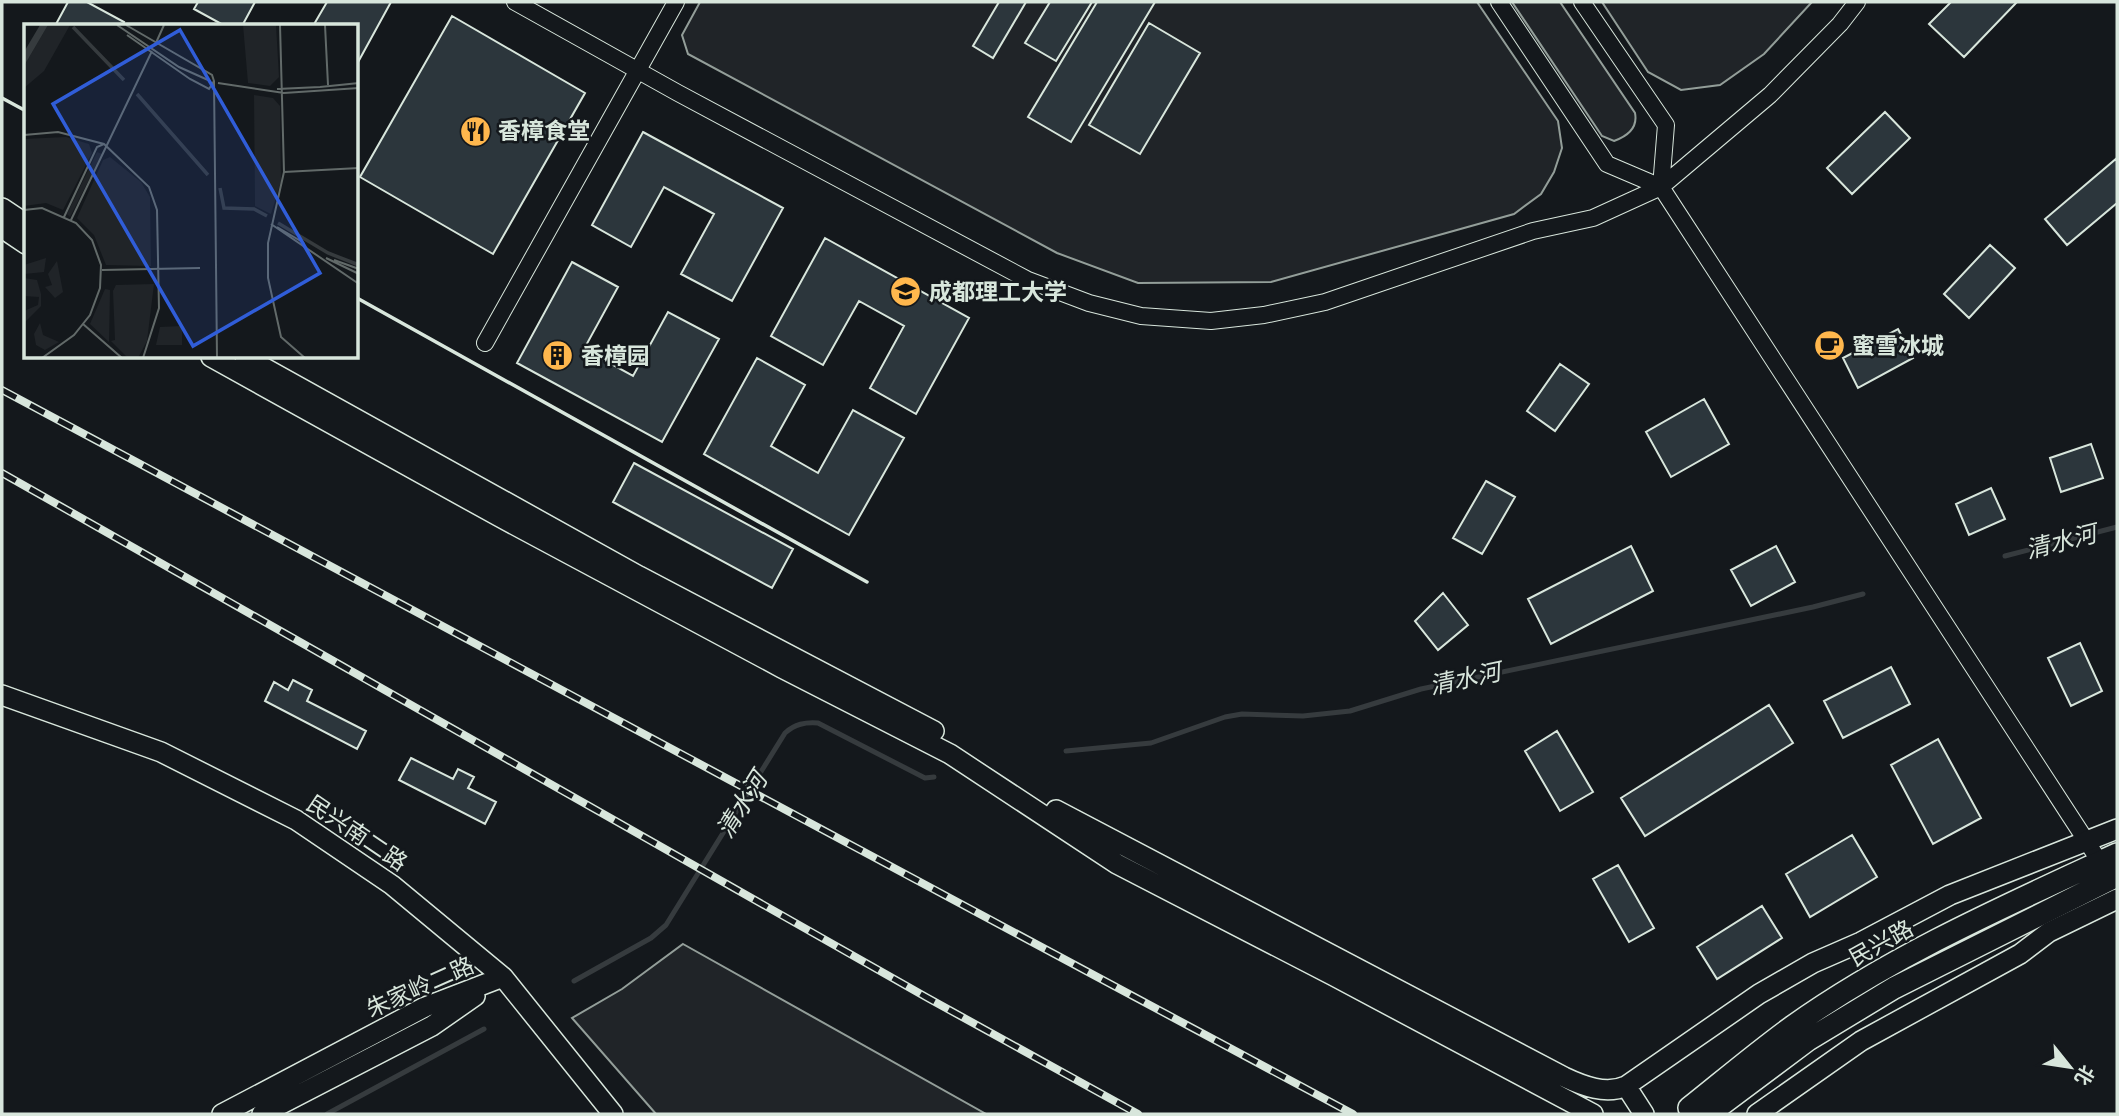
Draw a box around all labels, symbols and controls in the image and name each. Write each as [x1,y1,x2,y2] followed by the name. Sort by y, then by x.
[24,24,359,359] inset map
[458,114,492,148] restaurant icon: 香樟食堂
[498,117,590,145] place label: 香樟食堂
[889,275,923,309] school or university icon: 成都理工大学
[929,278,1067,306] place label: 成都理工大学
[1812,329,1846,363] cafe icon: 蜜雪冰城
[1852,332,1944,360] place label: 蜜雪冰城
[541,339,575,373] building icon: 香樟园
[581,342,650,370] place label: 香樟园
[2023,519,2103,564] water label: 清水河
[1427,657,1507,700] water label: 清水河
[711,764,775,843] water label: 清水河
[302,789,412,877] street label: 民兴南二路
[1844,914,1918,972] street label: 民兴路
[362,951,478,1023] street label: 朱家岭二路
[2035,1032,2105,1102] north arrow
[2070,1061,2099,1089] text: 北

